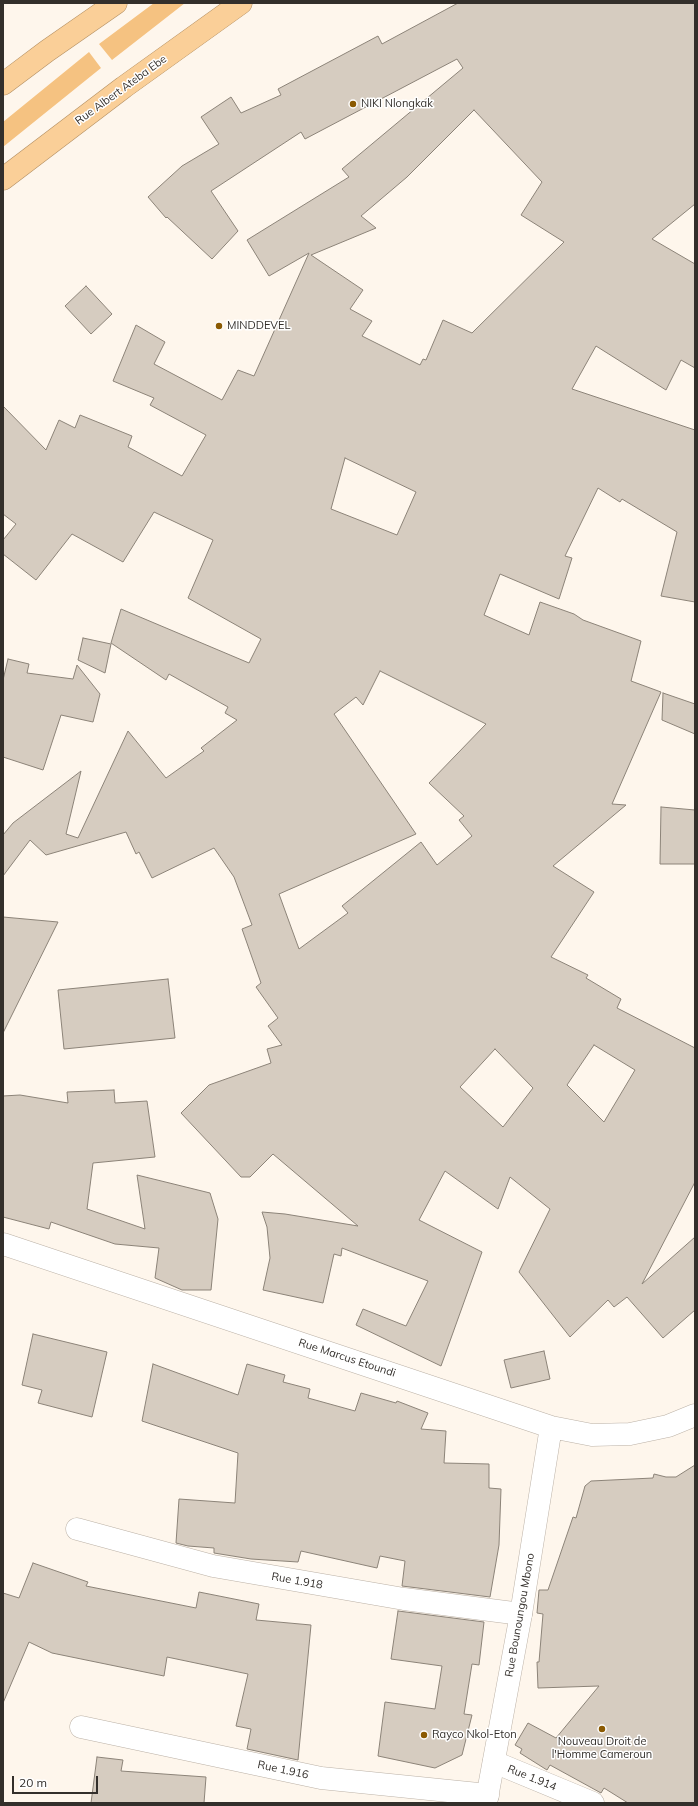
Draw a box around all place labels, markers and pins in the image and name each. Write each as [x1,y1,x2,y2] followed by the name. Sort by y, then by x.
[361,97,433,111] place label: NIKI Nlongkak
[348,99,358,109] marker: NIKI Nlongkak
[227,319,290,333] place label: MINDDEVEL
[214,321,224,331] marker: MINDDEVEL
[597,1724,607,1734] marker: Nouveau Droit de l'Homme Cameroun
[432,1728,517,1742] place label: Rayco Nkol-Eton
[419,1730,429,1740] marker: Rayco Nkol-Eton
[552,1735,652,1761] place label: Nouveau Droit de l'Homme Cameroun

